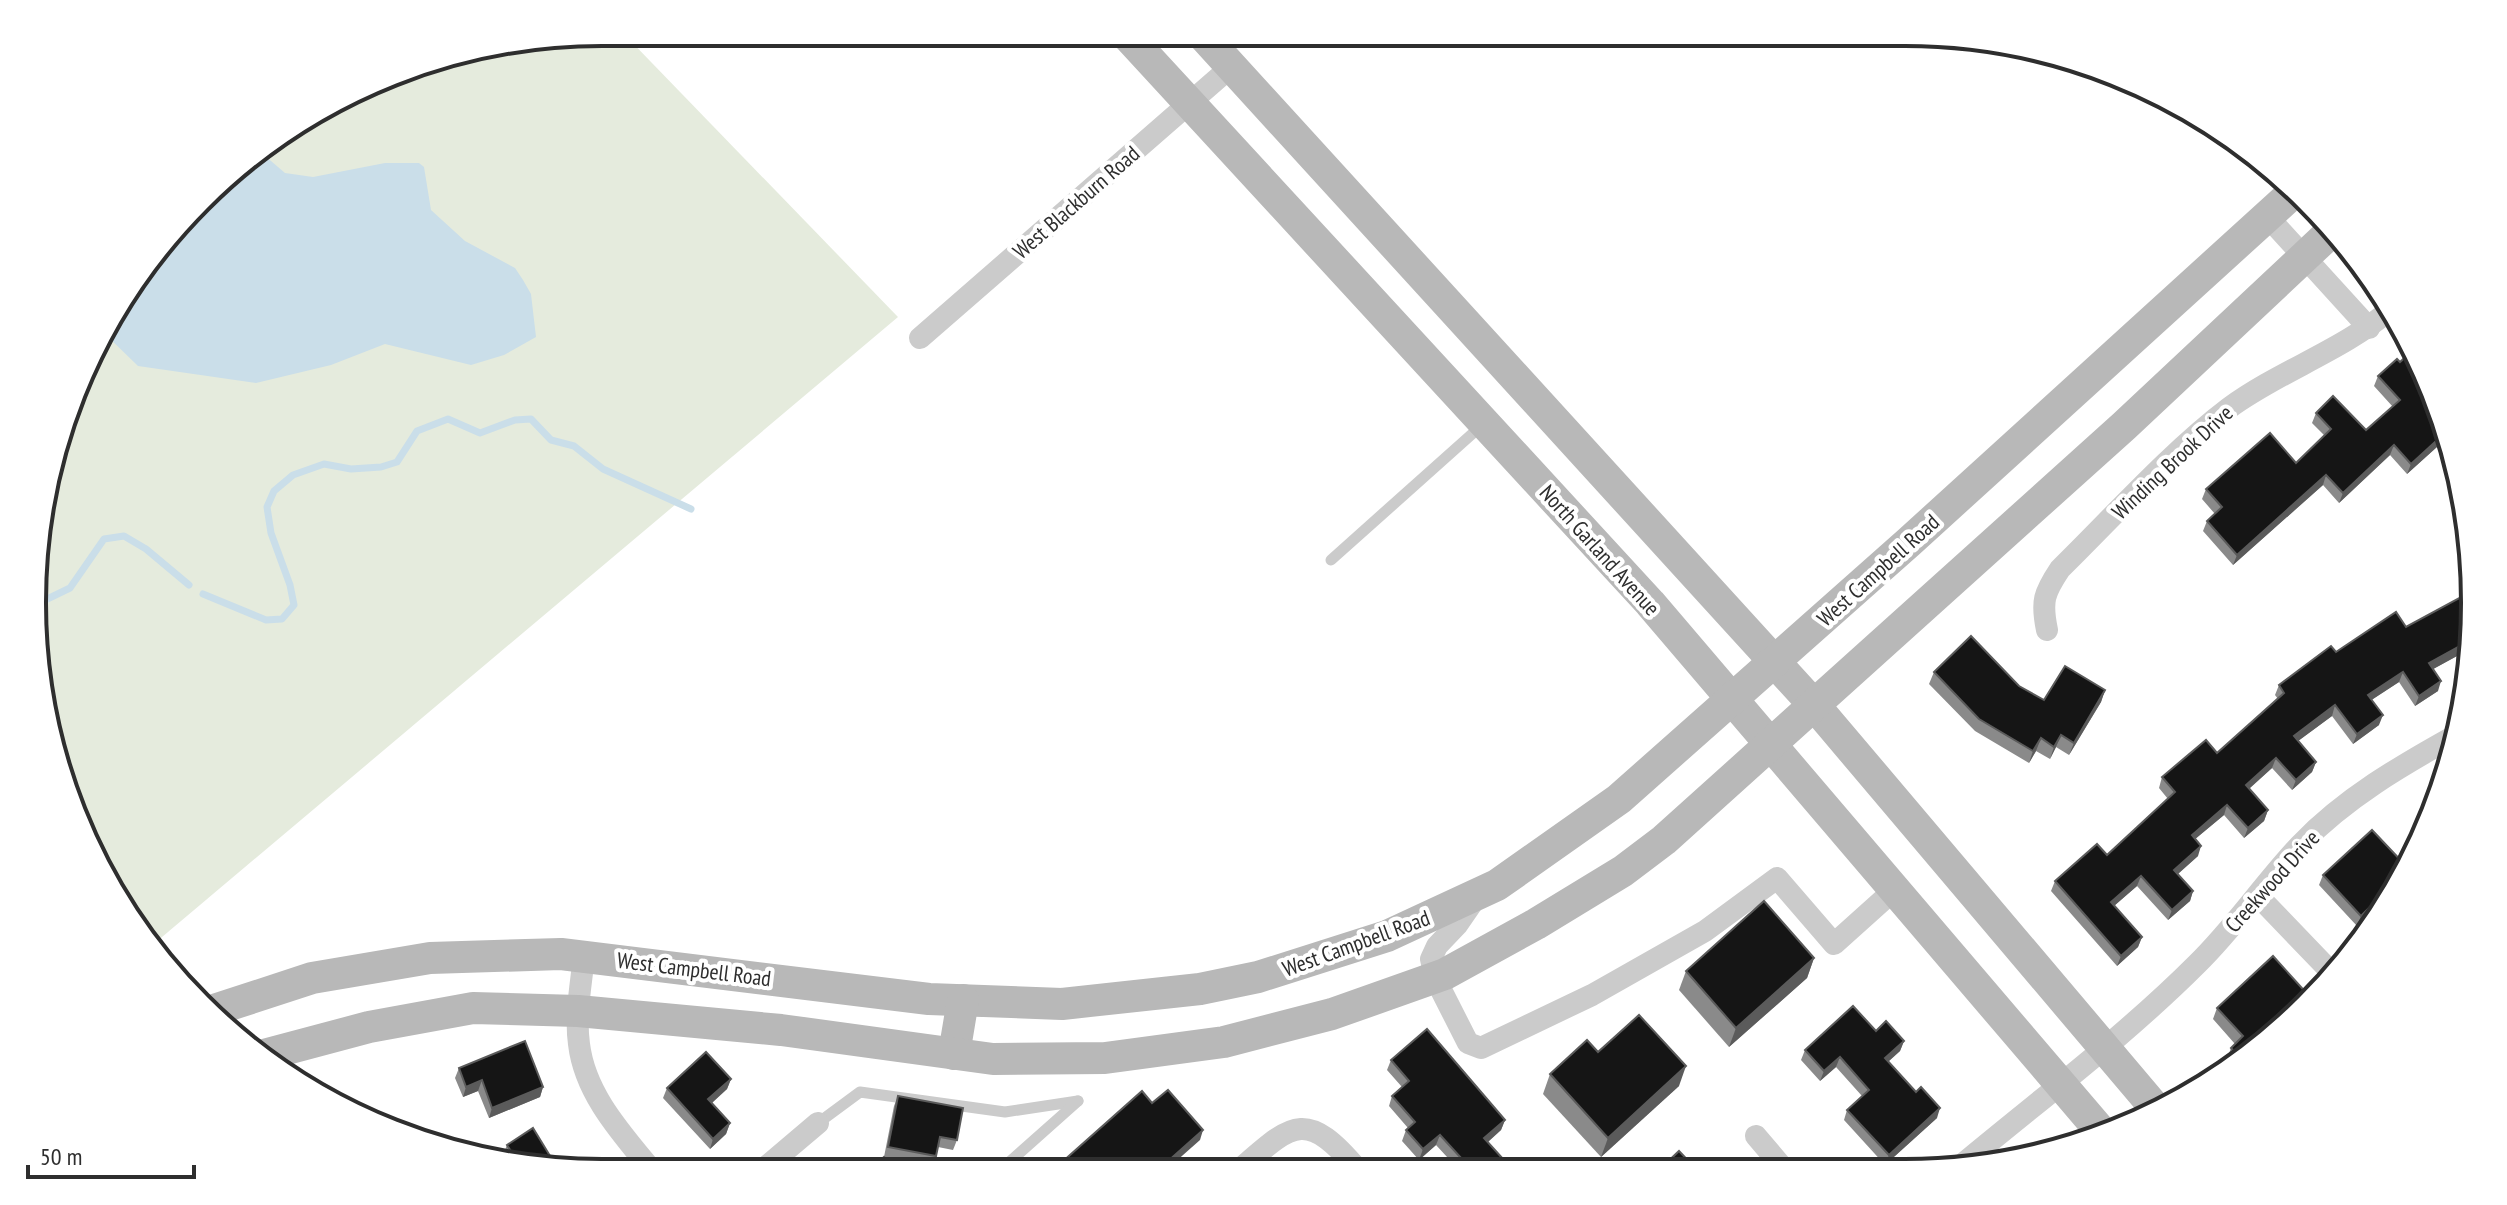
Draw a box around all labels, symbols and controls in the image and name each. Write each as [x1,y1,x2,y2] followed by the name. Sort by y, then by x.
[1007,139,1145,265] street label: West Blackburn Road
[2106,399,2238,525] street label: Winding Brook Drive
[1534,479,1666,621] street label: North Garland Avenue
[1811,508,1945,632] street label: West Campbell Road
[2219,824,2325,938] street label: Creekwood Drive
[1278,903,1434,983] street label: West Campbell Road
[615,946,773,992] street label: West Campbell Road
[28,1129,194,1179] scale bar
[40,1141,82,1172] text: 50 m

